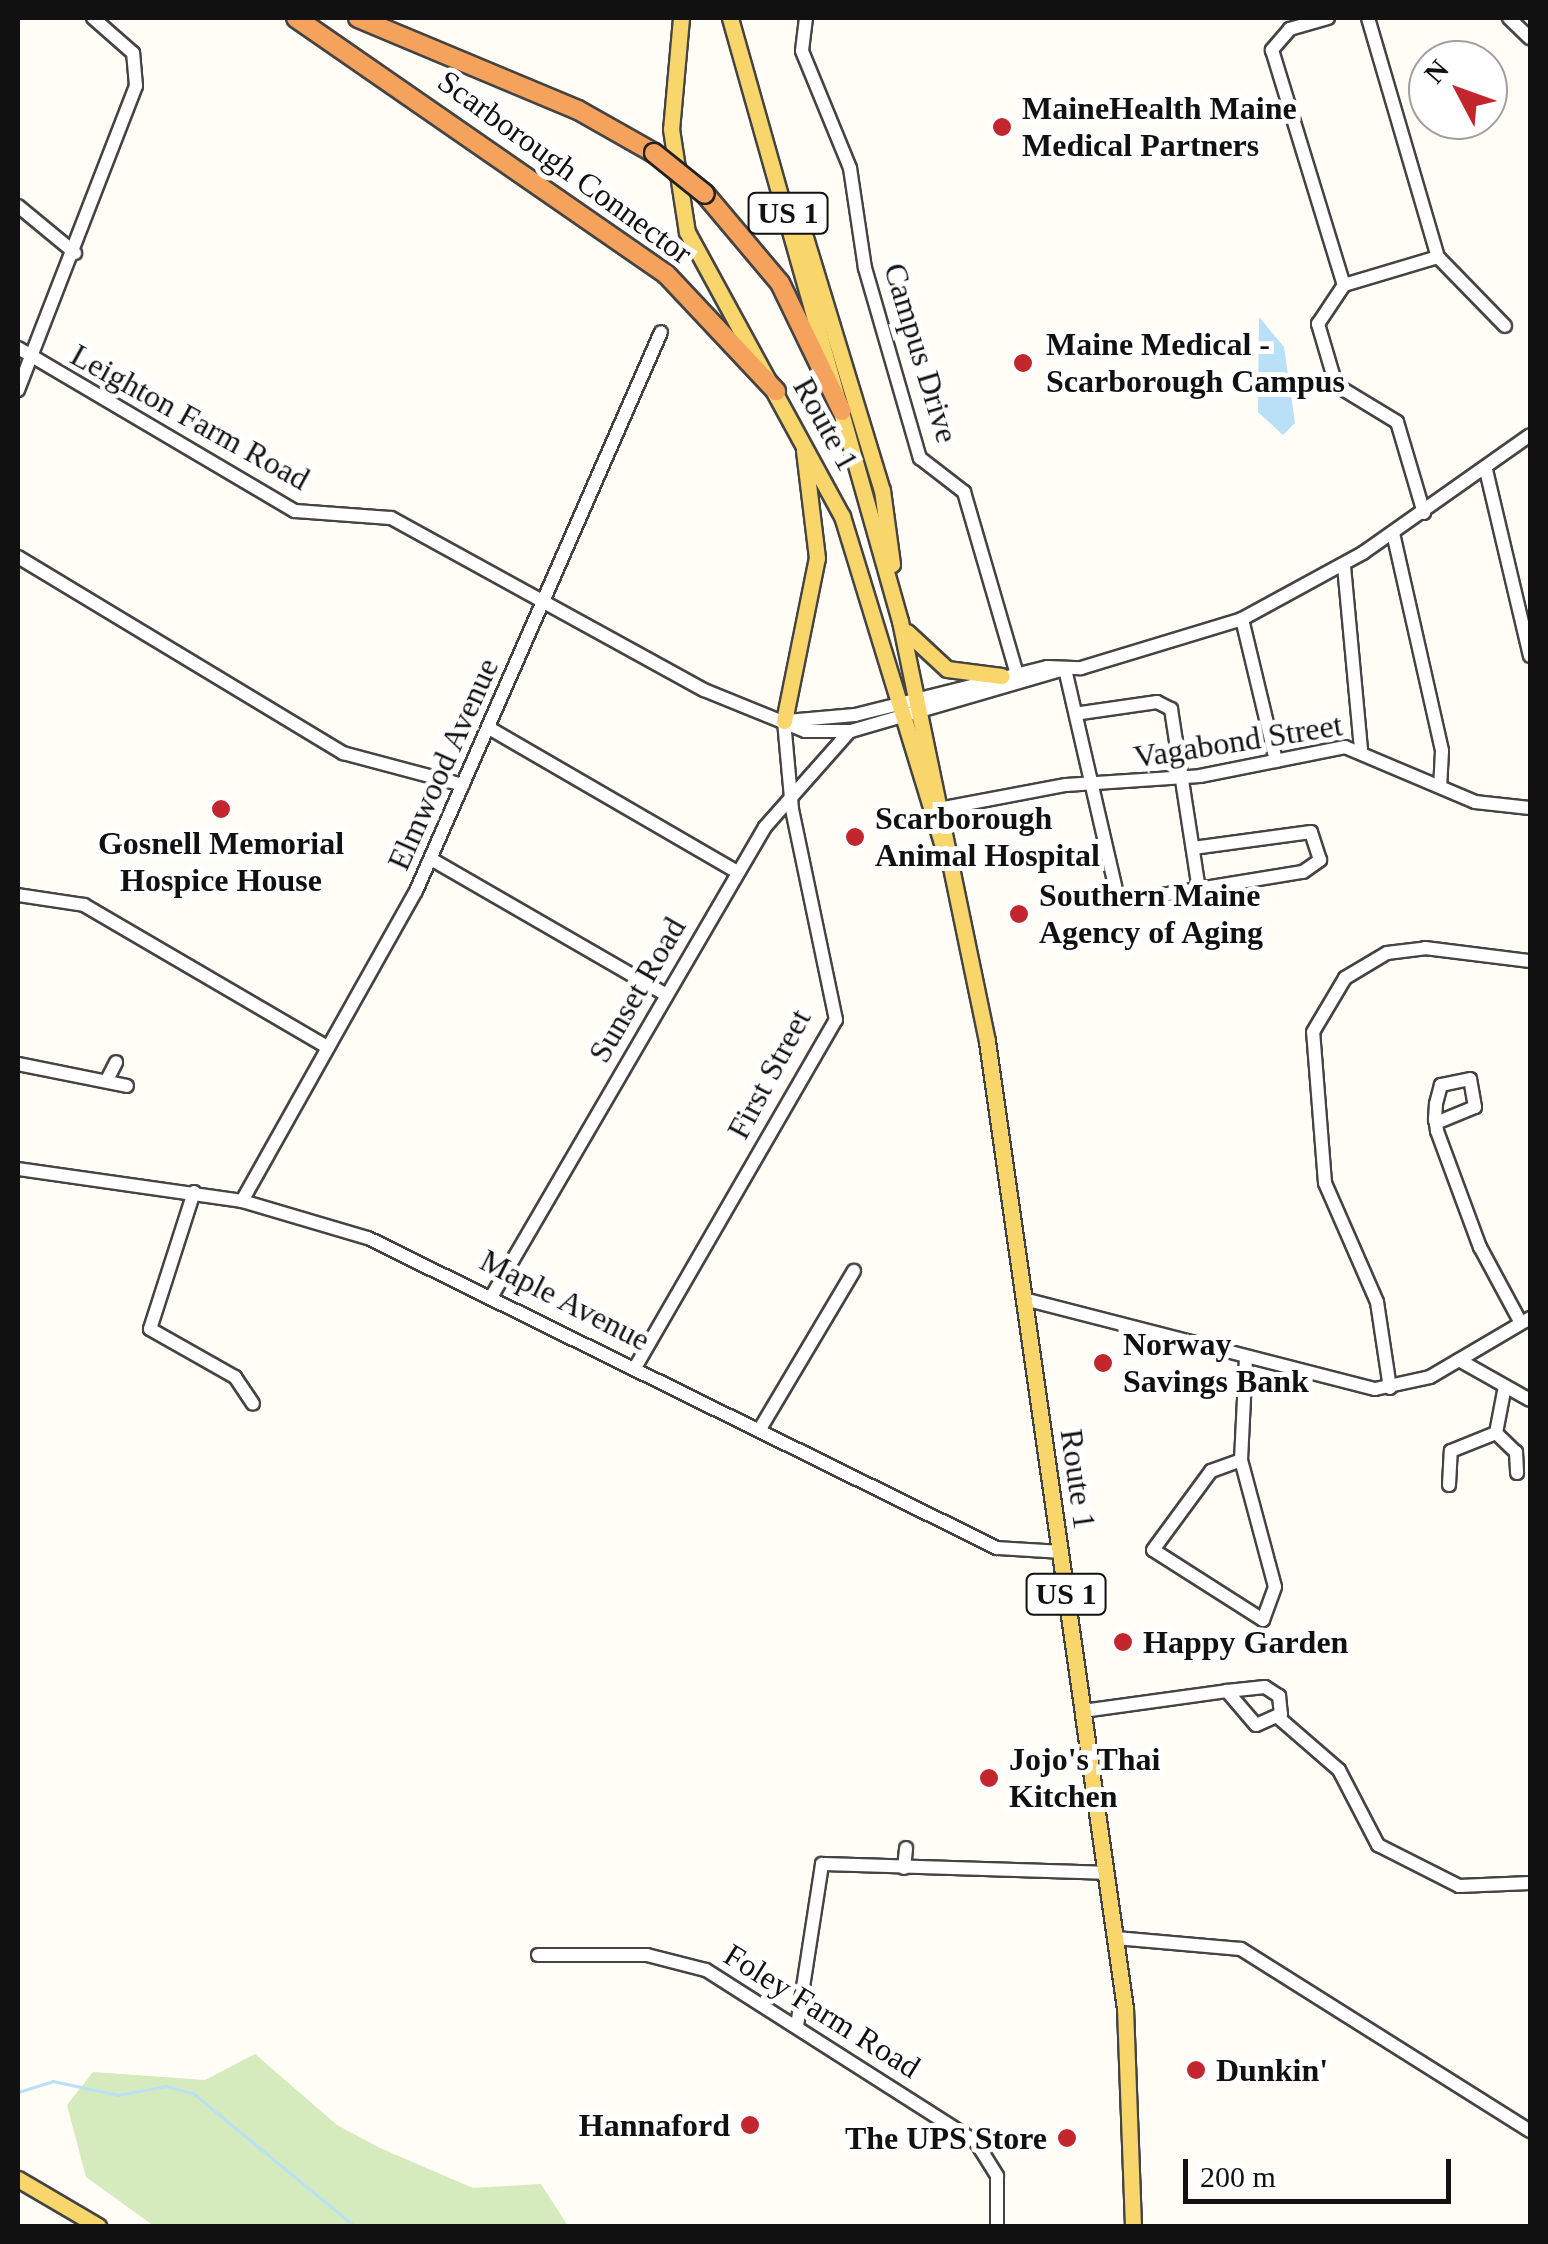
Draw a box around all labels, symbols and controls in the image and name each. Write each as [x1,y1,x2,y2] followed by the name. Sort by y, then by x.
[1408,40,1508,140] north arrow
[1418,54,1455,89] text: N
[430,62,700,272] street label: Scarborough Connector
[1022,90,1297,165] place label: MaineHealth Maine Medical Partners
[991,116,1013,138] marker: MaineHealth Maine Medical Partners
[746,188,830,238] road number: US 1
[875,259,967,447] street label: Campus Drive
[1046,326,1345,401] place label: Maine Medical - Scarborough Campus
[64,336,316,498] street label: Leighton Farm Road
[1010,350,1036,376] marker: Maine Medical - Scarborough Campus
[785,371,867,477] street label: Route 1
[379,651,507,877] street label: Elmwood Avenue
[1131,706,1345,776] street label: Vagabond Street
[210,798,232,820] marker: Gosnell Memorial Hospice House
[875,800,1100,875] place label: Scarborough Animal Hospital
[98,825,344,900] place label: Gosnell Memorial Hospice House
[844,826,866,848] marker: Scarborough Animal Hospital
[1039,877,1265,952] place label: Southern Maine Agency of Aging
[1008,903,1030,925] marker: Southern Maine Agency of Aging
[580,911,694,1069] street label: Sunset Road
[719,1003,819,1145] street label: First Street
[473,1240,657,1360] street label: Maple Avenue
[1123,1326,1309,1401] place label: Norway Savings Bank
[1092,1352,1114,1374] marker: Norway Savings Bank
[1052,1427,1104,1531] street label: Route 1
[1024,1569,1108,1619] road number: US 1
[1143,1623,1348,1661] place label: Happy Garden
[1112,1631,1134,1653] marker: Happy Garden
[1009,1741,1161,1816] place label: Jojo's Thai Kitchen
[978,1767,1000,1789] marker: Jojo's Thai Kitchen
[717,1935,927,2087] street label: Foley Farm Road
[1216,2051,1328,2089] place label: Dunkin'
[1185,2059,1207,2081] marker: Dunkin'
[579,2106,730,2144] place label: Hannaford
[739,2114,761,2136] marker: Hannaford
[845,2119,1047,2157] place label: The UPS Store
[1056,2127,1078,2149] marker: The UPS Store
[1188,2139,1456,2201] scale bar
[1200,2160,1276,2193] text: 200 m

